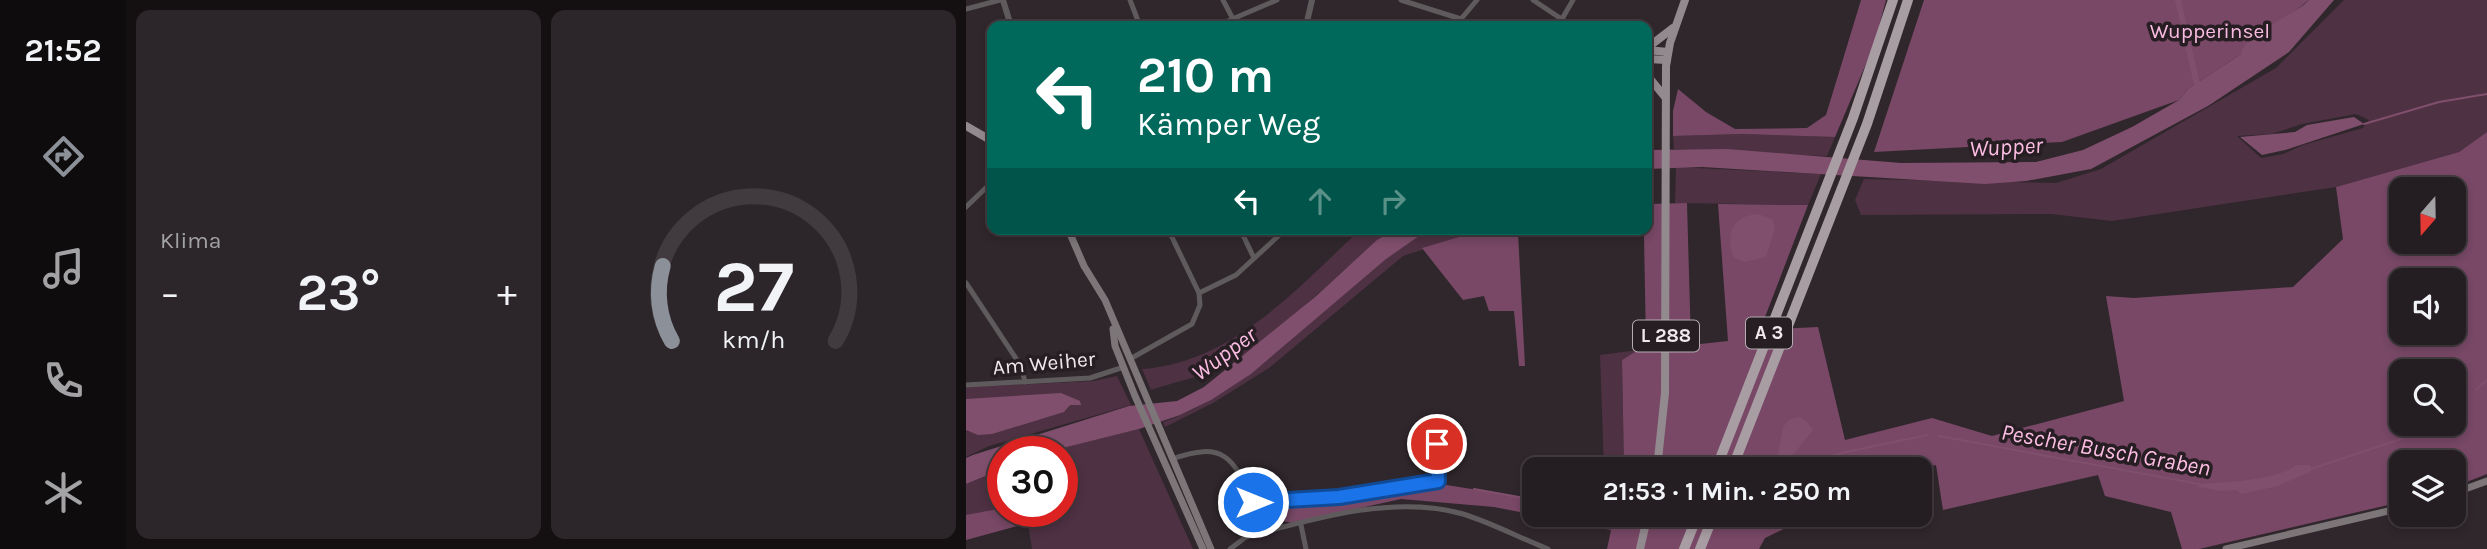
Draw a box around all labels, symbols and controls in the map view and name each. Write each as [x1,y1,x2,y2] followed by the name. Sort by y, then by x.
[2150,19,2270,43] park label: Wupperinsel
[24,32,102,69] text: 21:52
[1137,47,1274,104] text: 210 m
[1022,49,1113,140] icon: left
[1137,106,1320,143] text: Kämper Weg
[39,132,88,181] icon: directions
[1969,132,2045,162] water label: Wupper
[2389,177,2466,254] north arrow
[2389,177,2466,527] map controls
[1228,182,1266,220] icon: left
[1301,182,1339,220] icon: ahead
[1374,182,1412,220] icon: right
[160,227,221,254] text: Klima
[39,244,88,293] icon: music
[713,244,794,329] text: 27
[296,262,381,323] text: 23°
[2389,268,2466,345] button: sound
[160,271,180,316] text: −
[497,271,517,316] text: +
[1746,318,1792,348] road number: A 3
[1633,320,1699,352] road number: L 288
[1186,321,1263,387] water label: Wupper
[722,324,785,353] text: km/h
[992,347,1097,379] street label: Am Weiher
[39,356,88,405] icon: phone
[2389,359,2466,436] button: search
[1407,414,1467,474] pin
[1999,418,2213,482] water label: Pescher Busch Graben
[1418,425,1456,463] icon: arrive
[987,436,1078,527] speed limit sign: 30
[2389,450,2466,527] button: layers
[1216,465,1290,539] position arrow
[39,468,88,517] icon: climate
[1603,476,1851,507] text: 21:53 · 1 Min. · 250 m

